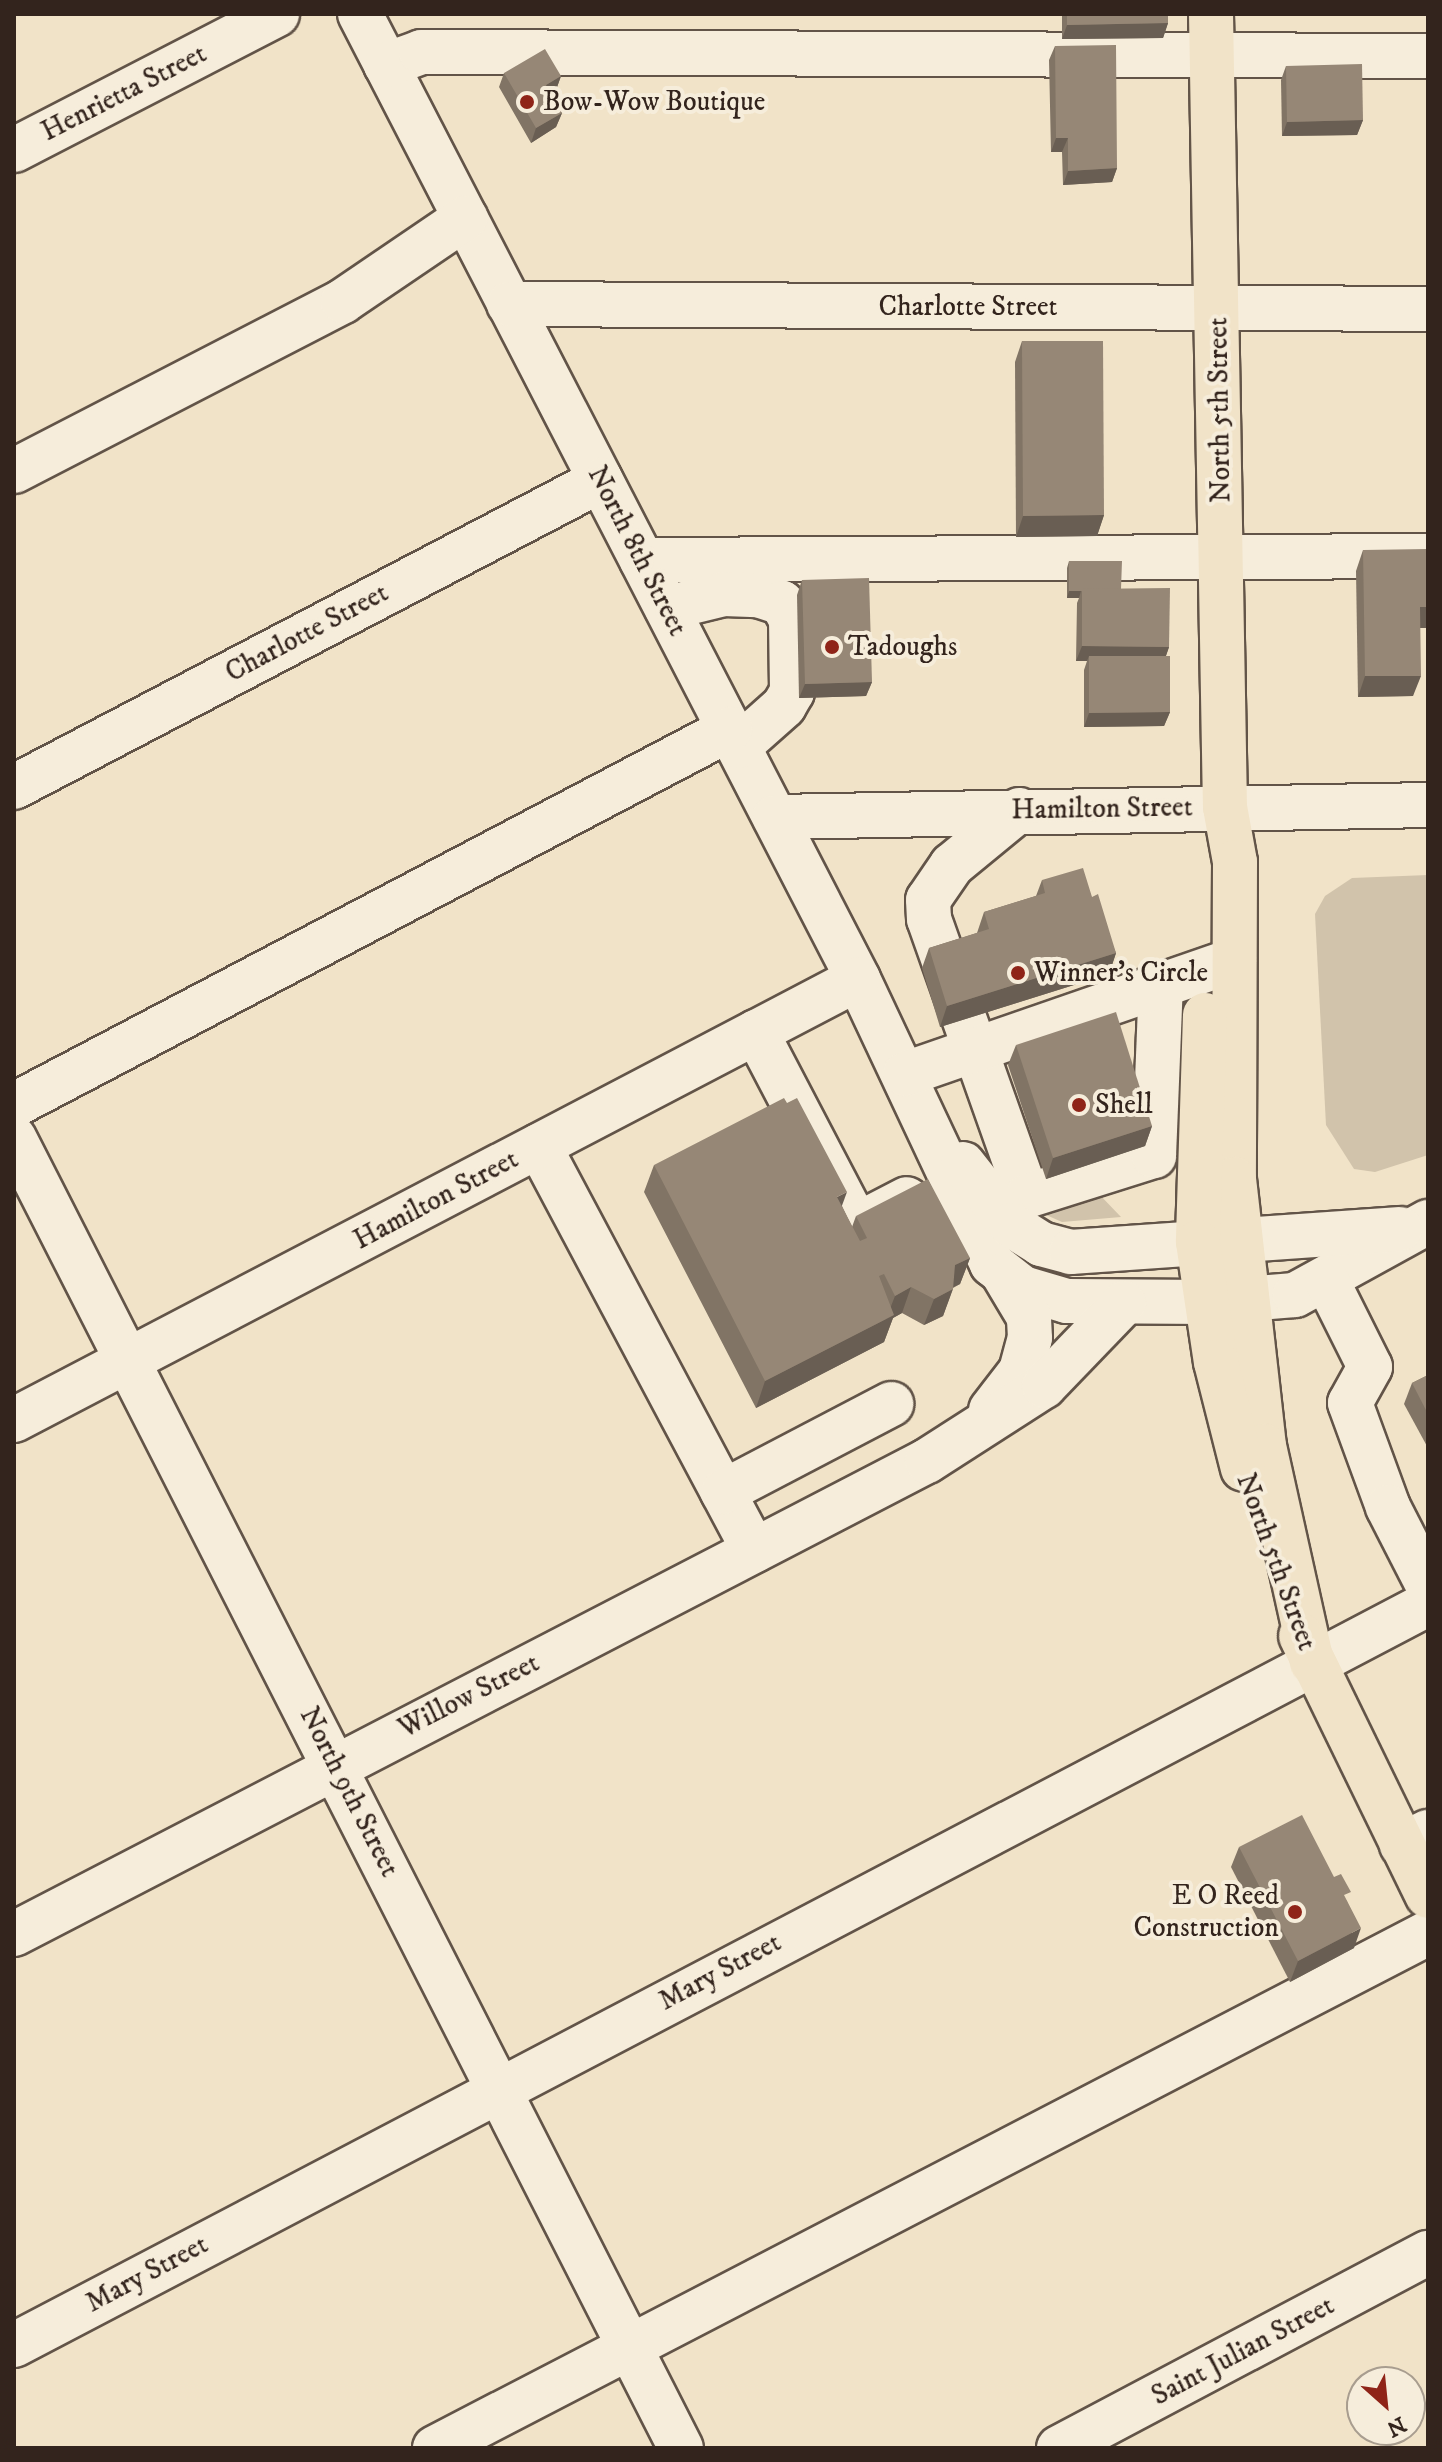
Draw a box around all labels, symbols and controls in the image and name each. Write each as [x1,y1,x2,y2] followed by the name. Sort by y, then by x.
[36,37,212,149] street label: Henrietta Street
[543,85,765,119] place label: Bow-Wow Boutique
[518,93,536,111] marker: Bow-Wow Boutique
[878,290,1058,324] street label: Charlotte Street
[1202,317,1238,503] street label: North 5th Street
[580,461,694,641] street label: North 8th Street
[220,576,394,690] street label: Charlotte Street
[848,630,957,664] place label: Tadoughs
[823,638,841,656] marker: Tadoughs
[1011,791,1193,827] street label: Hamilton Street
[1034,956,1208,990] place label: Winner's Circle
[1009,964,1027,982] marker: Winner's Circle
[1095,1088,1153,1122] place label: Shell
[1070,1096,1088,1114] marker: Shell
[348,1143,524,1257] street label: Hamilton Street
[1228,1469,1324,1655] street label: North 5th Street
[393,1646,545,1746] street label: Willow Street
[292,1702,406,1882] street label: North 9th Street
[1133,1879,1279,1945] place label: E O Reed Construction
[1286,1903,1304,1921] marker: E O Reed Construction
[653,1926,787,2018] street label: Mary Street
[80,2228,214,2320] street label: Mary Street
[1146,2289,1340,2413] street label: Saint Julian Street
[1346,2366,1426,2446] north arrow
[1382,2410,1410,2442] text: N

